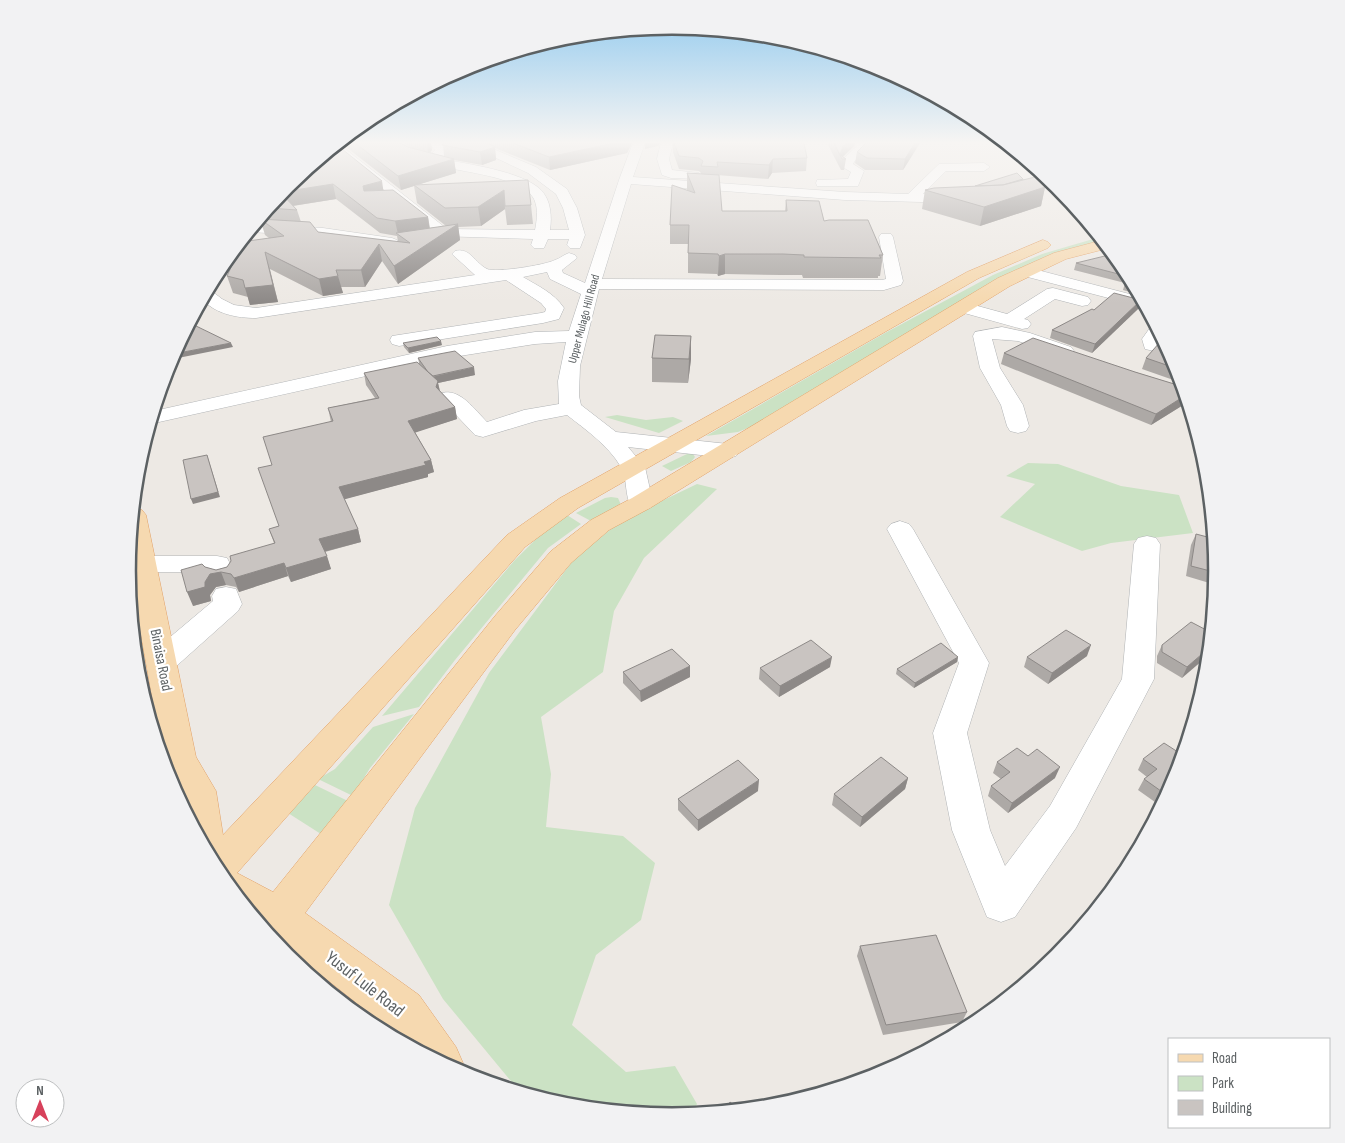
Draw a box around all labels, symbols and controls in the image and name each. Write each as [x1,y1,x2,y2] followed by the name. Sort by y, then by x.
[565,273,603,365] street label: Upper Mulago Hill Road
[146,627,176,693] street label: Binaisa Road
[322,947,408,1021] street label: Yusuf Lule Road
[1168,1038,1330,1128] legend
[1212,1049,1237,1068] text: Road
[1212,1074,1234,1093] text: Park
[15,1078,65,1128] north arrow
[36,1082,44,1099] text: N
[1212,1099,1252,1118] text: Building

